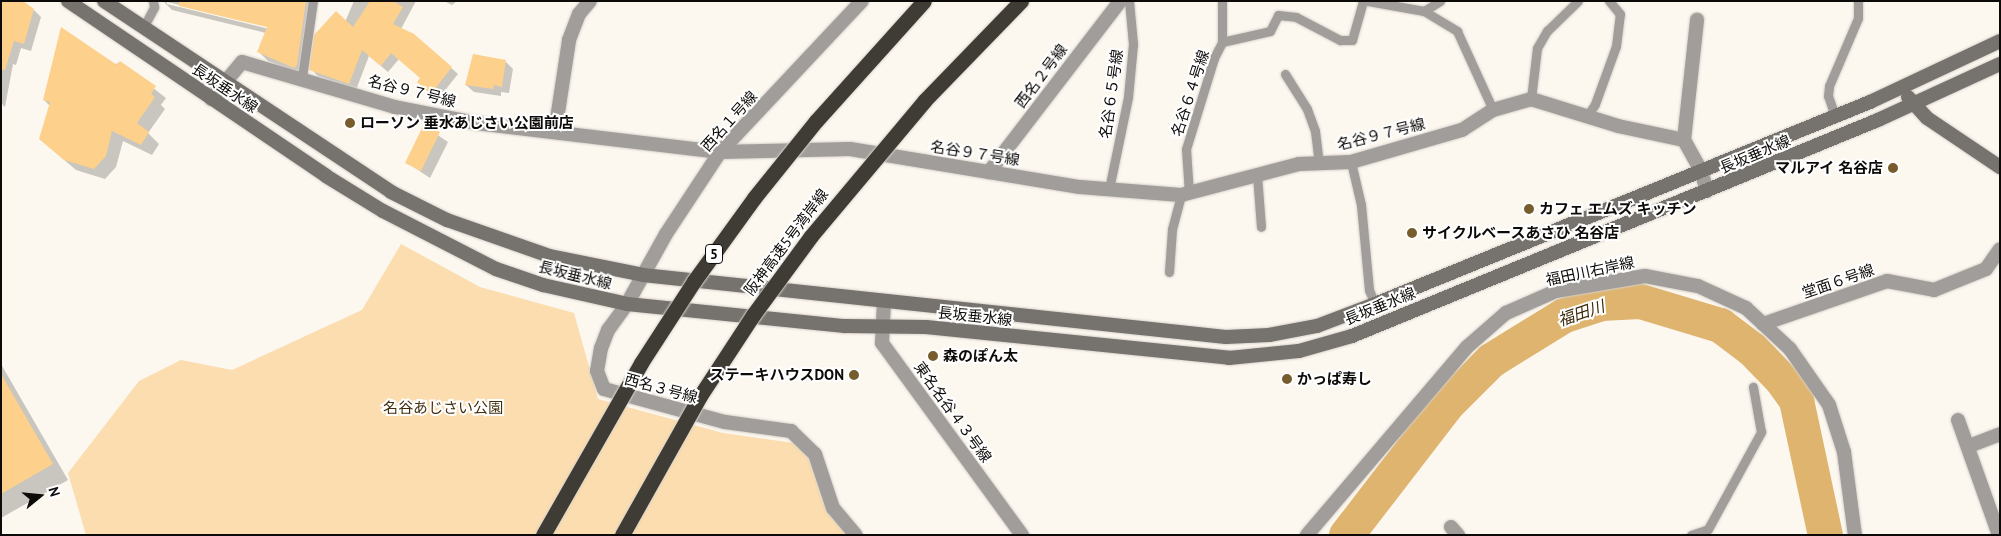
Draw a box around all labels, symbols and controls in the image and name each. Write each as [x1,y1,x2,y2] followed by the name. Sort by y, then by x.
[1011,41,1071,111] street label: 西名２号線
[1168,47,1212,139] street label: 名谷６４号線
[1096,48,1126,140] street label: 名谷６５号線
[189,60,261,116] street label: 長坂垂水線
[366,71,458,111] street label: 名谷９７号線
[697,87,761,155] street label: 西名１号線
[360,114,574,132] place label: ローソン 垂水あじさい公園前店
[1335,114,1427,154] street label: 名谷９７号線
[344,117,356,129] marker: ローソン 垂水あじさい公園前店
[1717,131,1793,177] street label: 長坂垂水線
[929,137,1021,169] street label: 名谷９７号線
[1774,159,1883,177] place label: マルアイ 名谷店
[1887,162,1899,174] marker: マルアイ 名谷店
[740,185,832,299] street label: 阪神高速5号湾岸線
[1539,200,1697,218] place label: カフェ エムズ キッチン
[1523,203,1535,215] marker: カフェ エムズ キッチン
[1422,224,1621,242] place label: サイクルベースあさひ 名谷店
[1406,227,1418,239] marker: サイクルベースあさひ 名谷店
[704,242,724,266] road number: 5
[1544,253,1636,289] street label: 福田川右岸線
[536,257,614,293] street label: 長坂垂水線
[1800,260,1876,302] street label: 堂面６号線
[1342,284,1418,328] street label: 長坂垂水線
[1555,296,1607,330] water label: 福田川
[937,303,1013,329] street label: 長坂垂水線
[943,347,1018,365] place label: 森のぽん太
[927,350,939,362] marker: 森のぽん太
[910,358,996,466] street label: 東名名谷４３号線
[709,366,844,384] place label: ステーキハウスDON
[848,369,860,381] marker: ステーキハウスDON
[622,370,700,406] street label: 西名３号線
[1297,370,1372,388] place label: かっぱ寿し
[1281,373,1293,385] marker: かっぱ寿し
[383,399,503,417] park label: 名谷あじさい公園
[15,471,65,521] north arrow
[44,485,64,499] text: N

